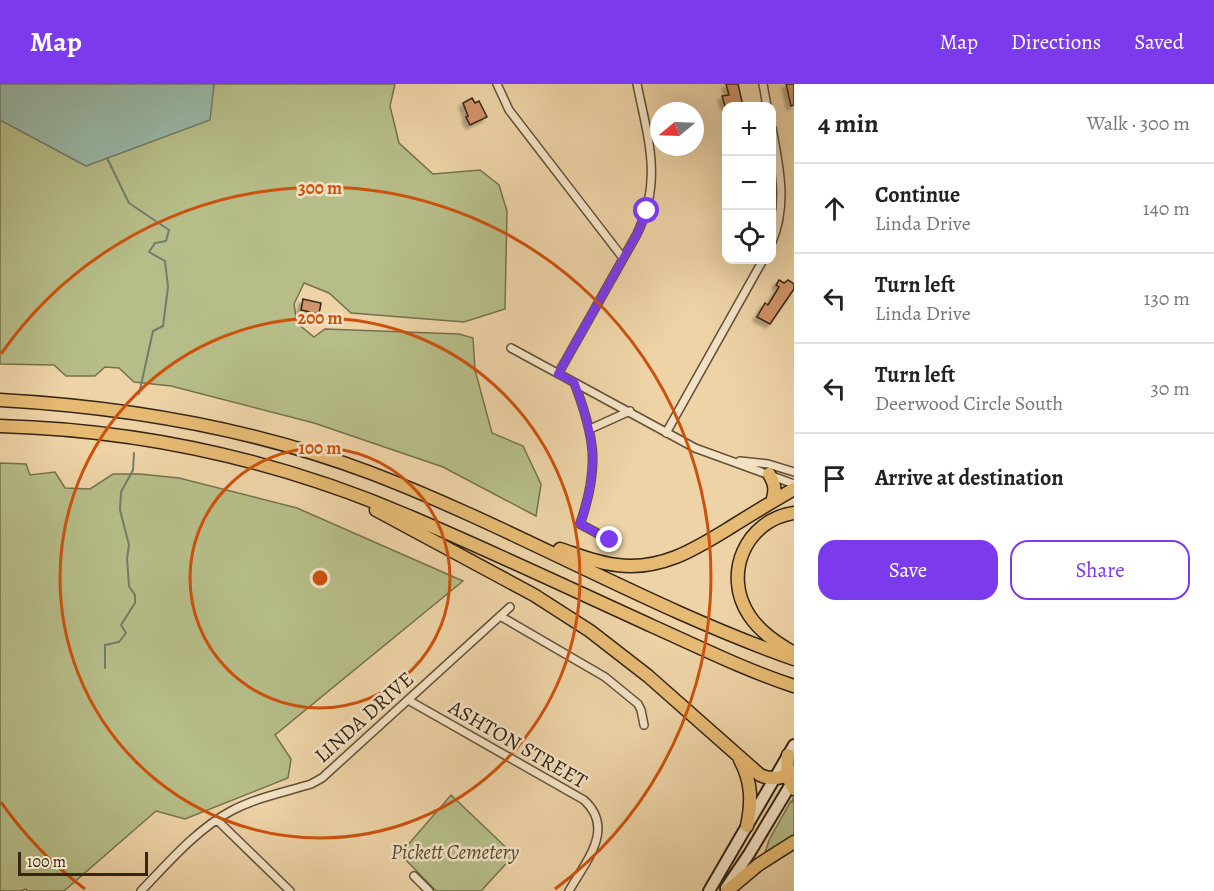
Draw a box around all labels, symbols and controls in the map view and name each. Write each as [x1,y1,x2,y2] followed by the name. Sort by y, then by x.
[30,23,82,61] text: Map
[940,28,978,56] text: Map
[1011,28,1101,56] text: Directions
[1134,28,1184,56] text: Saved
[650,102,704,156] north arrow
[722,102,776,264] map controls
[722,102,776,156] button: +
[818,106,879,141] text: 4 min
[1087,110,1190,137] text: Walk · 300 m
[722,156,776,210] button: −
[298,176,342,200] text: 300 m
[875,180,960,210] text: Continue
[818,192,851,225] icon: ahead
[1143,195,1190,222] text: 140 m
[633,197,659,223] route start
[722,210,776,264] button: locate
[875,210,971,237] text: Linda Drive
[875,270,955,300] text: Turn left
[818,282,851,315] icon: left
[1144,285,1190,312] text: 130 m
[875,300,971,327] text: Linda Drive
[297,306,343,330] text: 200 m
[875,360,955,390] text: Turn left
[818,372,851,405] icon: left
[1150,375,1190,402] text: 30 m
[875,390,1063,417] text: Deerwood Circle South
[299,436,341,460] text: 100 m
[818,462,851,495] icon: arrive
[875,463,1064,493] text: Arrive at destination
[596,526,622,552] route end
[818,540,998,600] button: Save
[1010,540,1190,600] button: Share
[310,568,330,588] centre of rings
[308,665,420,769] street label: LINDA DRIVE
[443,692,593,795] street label: ASHTON STREET
[391,838,519,866] park label: Pickett Cemetery
[18,849,148,876] scale bar
[27,851,66,873] text: 100 m

